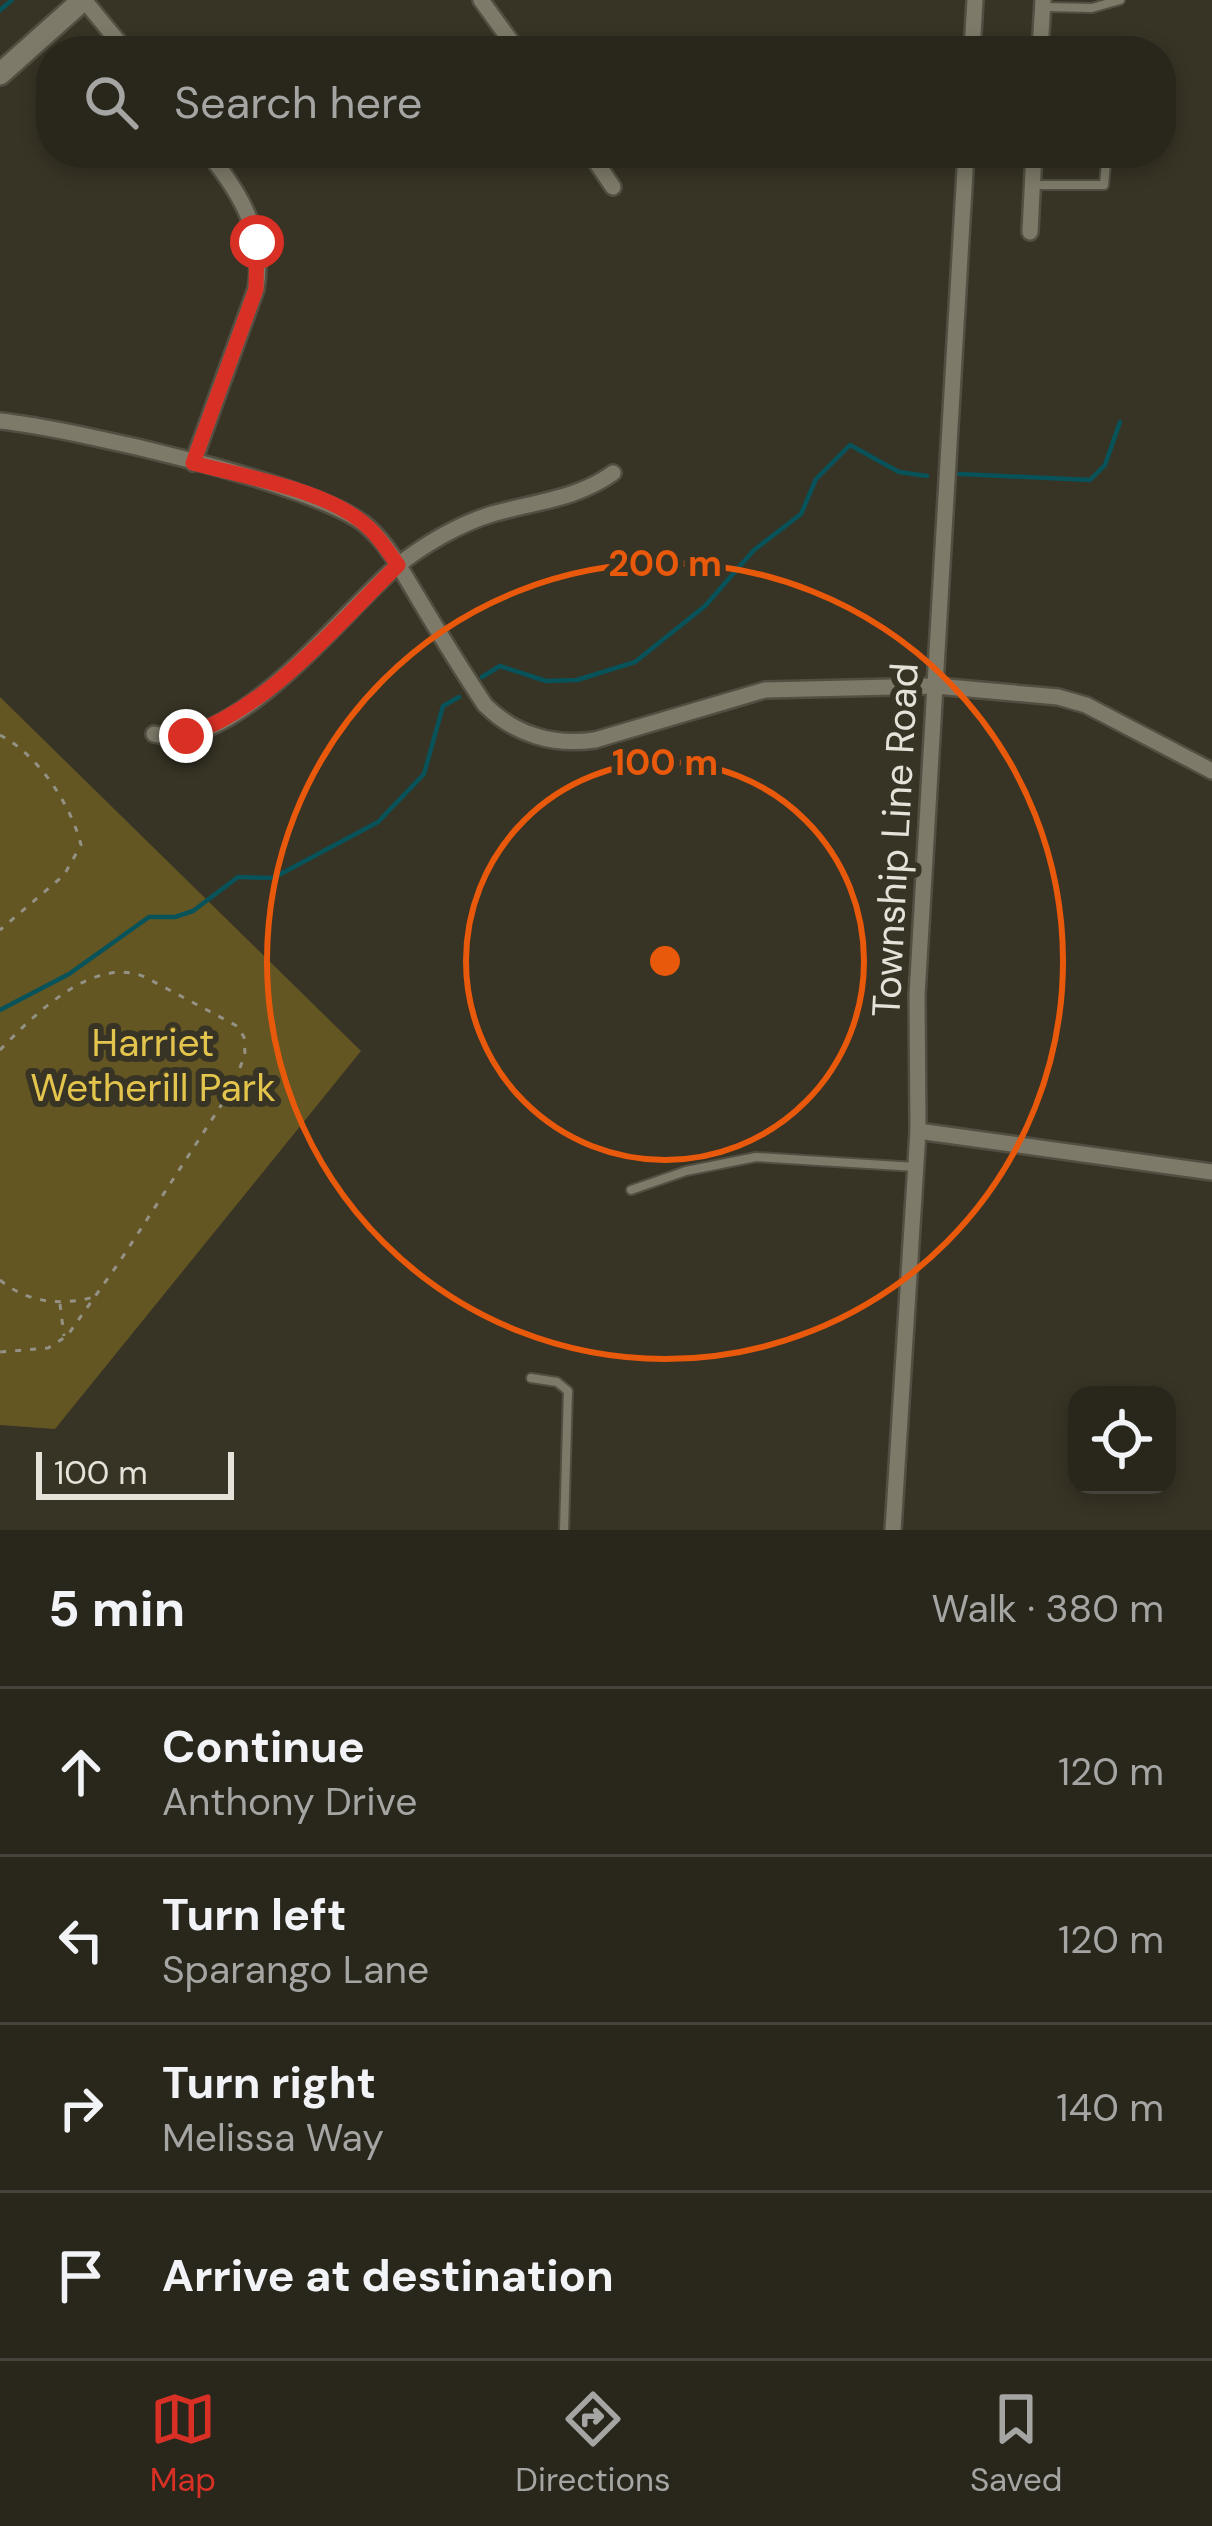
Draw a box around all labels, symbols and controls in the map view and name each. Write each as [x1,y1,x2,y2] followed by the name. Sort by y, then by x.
[36,36,1176,168] search box
[78,69,144,135] icon: search
[174,73,422,132] text: Search here
[230,215,284,269] route start
[608,540,722,587] text: 200 m
[860,662,930,1018] street label: Township Line Road
[159,709,213,763] route end
[612,739,718,786] text: 100 m
[644,940,686,982] centre of rings
[30,1017,276,1113] park label: Harriet Wetherill Park
[1068,1386,1176,1494] map controls
[1068,1386,1176,1494] button: locate
[36,1446,234,1499] scale bar
[54,1451,148,1494] text: 100 m
[48,1575,185,1642] text: 5 min
[932,1583,1164,1634] text: Walk · 380 m
[162,1717,365,1776] text: Continue
[48,1739,114,1805] icon: ahead
[1058,1746,1164,1797] text: 120 m
[162,1776,417,1827] text: Anthony Drive
[162,1885,346,1944] text: Turn left
[48,1907,114,1973] icon: left
[1058,1914,1164,1965] text: 120 m
[162,1944,429,1995] text: Sparango Lane
[162,2053,376,2112] text: Turn right
[48,2075,114,2141] icon: right
[1056,2082,1164,2133] text: 140 m
[162,2112,384,2163] text: Melissa Way
[48,2243,114,2309] icon: arrive
[162,2246,614,2305] text: Arrive at destination
[150,2386,216,2501] tab: Map
[515,2386,671,2501] tab: Directions
[970,2386,1062,2501] tab: Saved

